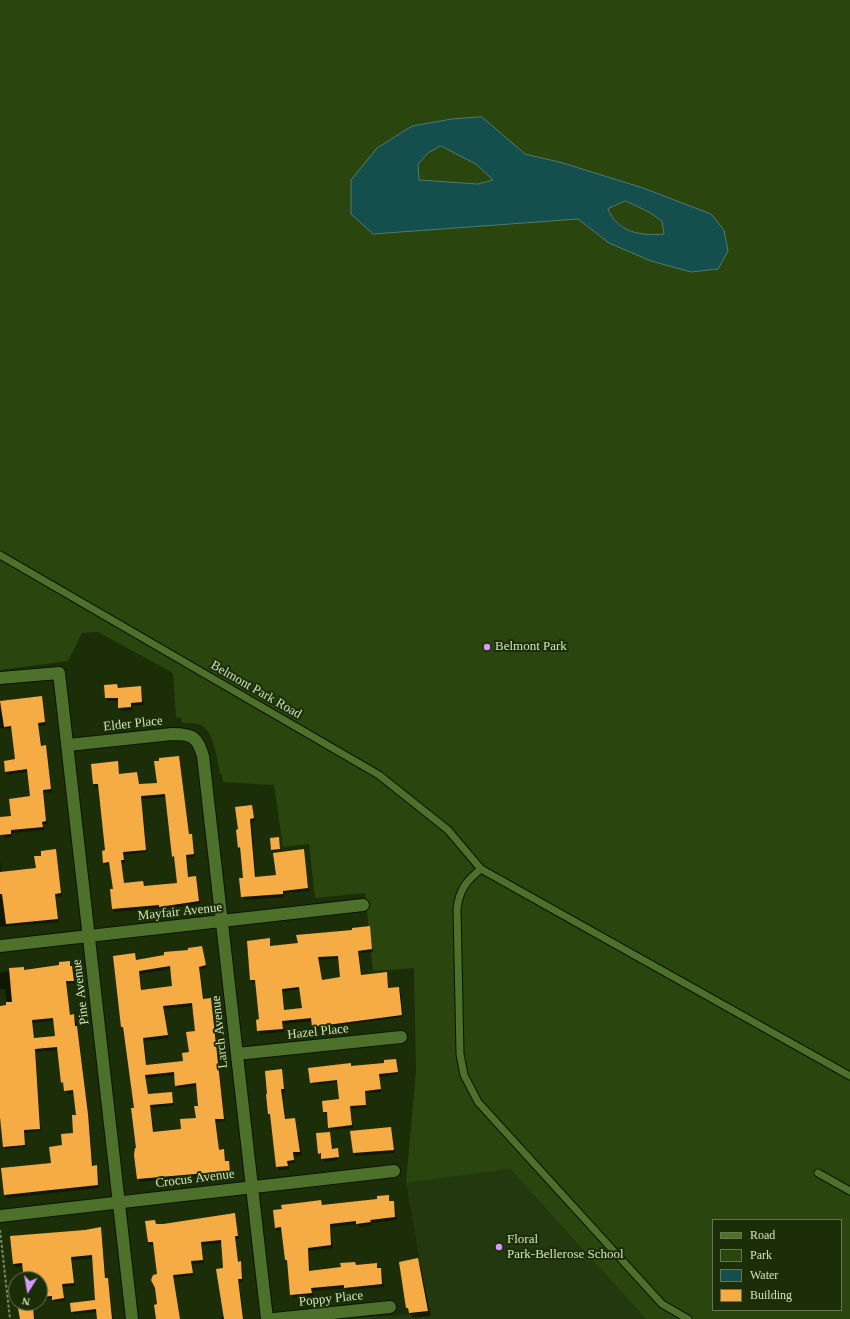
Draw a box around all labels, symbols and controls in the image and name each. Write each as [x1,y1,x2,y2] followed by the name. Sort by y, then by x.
[495,639,567,655] place label: Belmont Park
[482,642,492,652] marker: Belmont Park
[208,658,304,722] street label: Belmont Park Road
[103,713,163,735] street label: Elder Place
[137,900,223,924] street label: Mayfair Avenue
[69,958,93,1026] street label: Pine Avenue
[208,995,232,1069] street label: Larch Avenue
[286,1021,350,1043] street label: Hazel Place
[155,1166,235,1192] street label: Crocus Avenue
[712,1219,842,1311] legend
[750,1228,775,1242] text: Road
[507,1232,624,1263] place label: Floral Park-Bellerose School
[494,1242,504,1252] marker: Floral Park-Bellerose School
[750,1248,772,1262] text: Park
[750,1268,778,1282] text: Water
[8,1271,48,1311] north arrow
[298,1288,364,1310] street label: Poppy Place
[750,1288,792,1302] text: Building
[21,1295,31,1308] text: N

